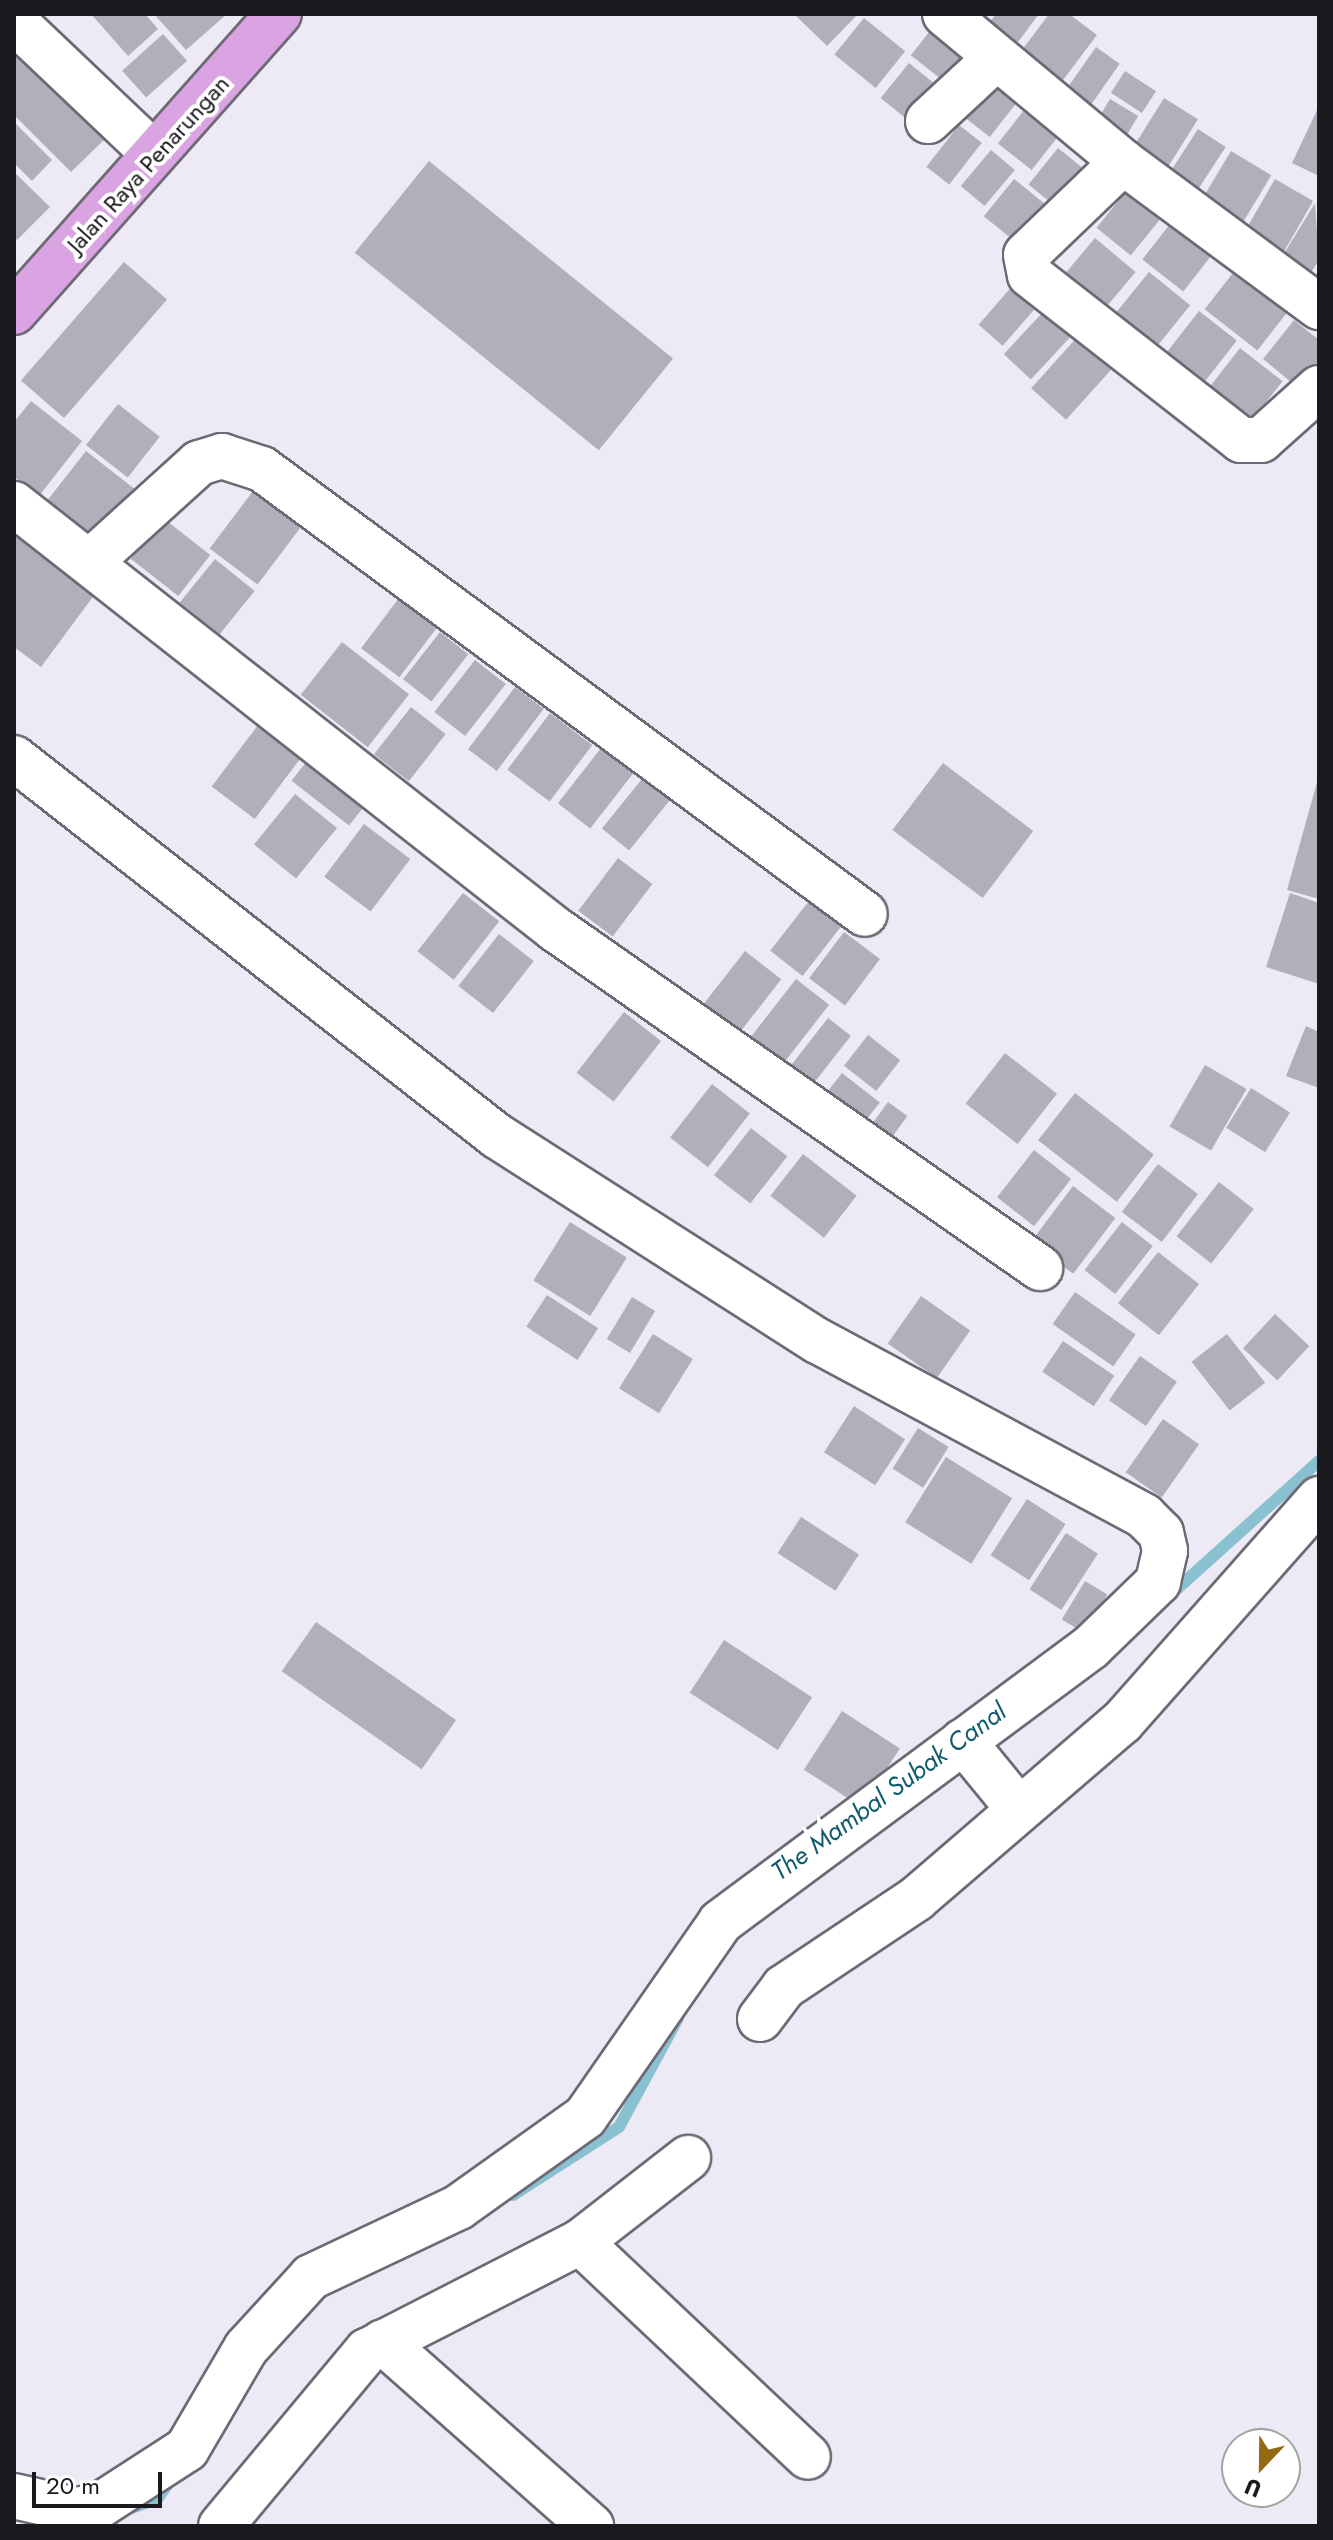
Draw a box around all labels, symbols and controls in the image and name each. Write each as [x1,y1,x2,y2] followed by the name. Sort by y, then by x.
[61,69,235,259] street label: Jalan Raya Penarungan
[766,1696,1012,1888] water label: The Mambal Subak Canal
[1221,2428,1301,2508] north arrow
[36,2456,166,2506] scale bar
[46,2468,100,2503] text: 20 m
[1240,2471,1266,2506] text: U

